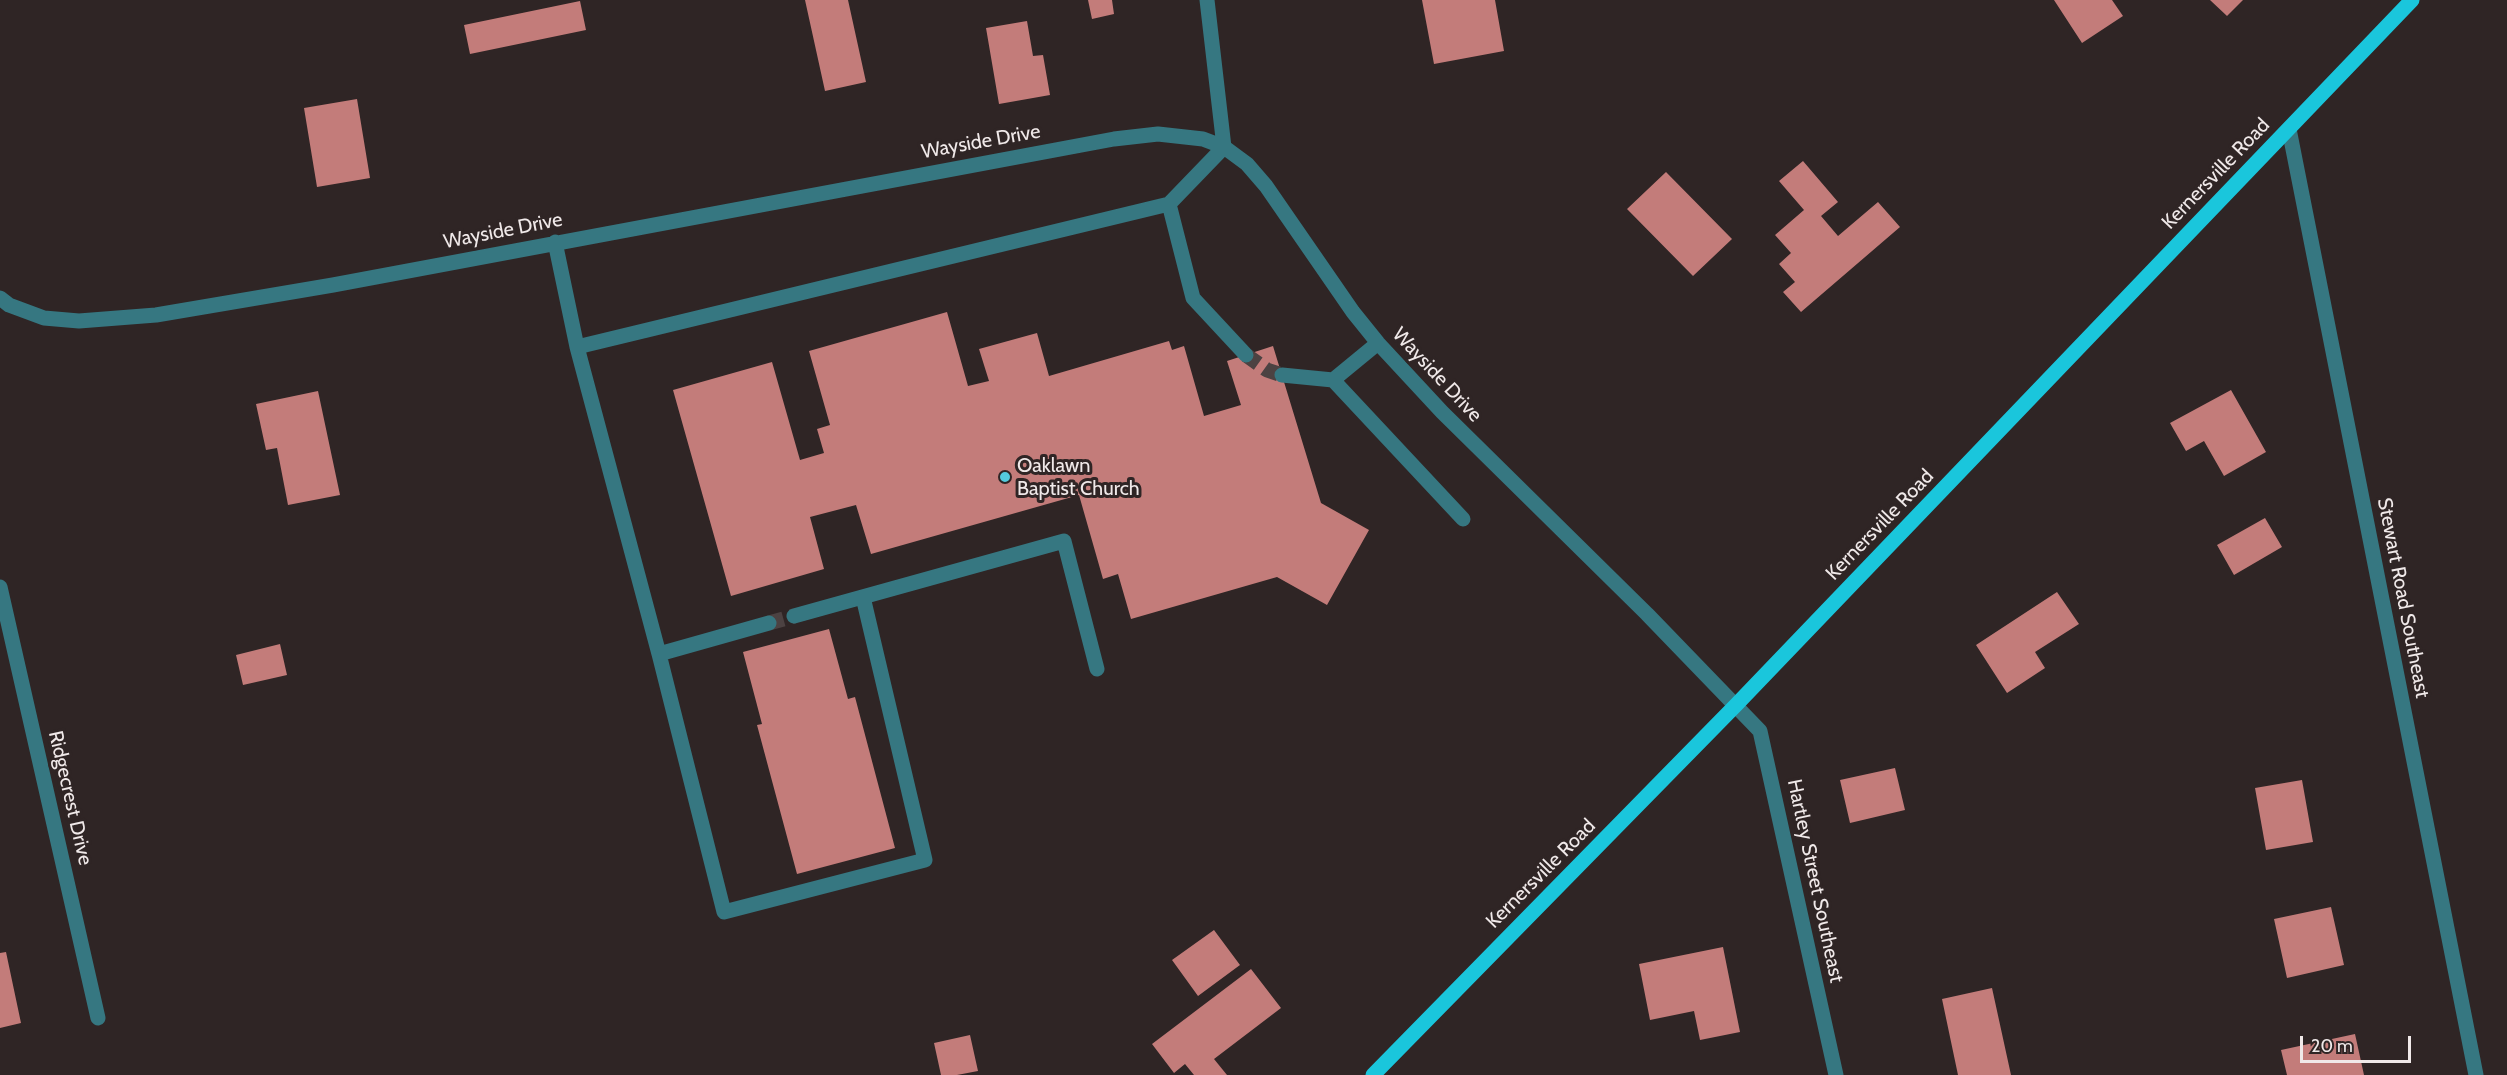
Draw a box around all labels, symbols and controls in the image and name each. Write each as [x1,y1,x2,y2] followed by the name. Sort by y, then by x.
[2157,114,2275,234] street label: Kernersville Road
[920,120,1042,164] street label: Wayside Drive
[442,208,564,254] street label: Wayside Drive
[1387,323,1487,427] street label: Wayside Drive
[1017,454,1140,501] place label: Oaklawn Baptist Church
[1821,465,1939,585] street label: Kernersville Road
[998,470,1012,484] marker: Oaklawn Baptist Church
[2372,496,2434,700] street label: Stewart Road Southeast
[43,728,97,868] street label: Ridgecrest Drive
[1782,777,1848,985] street label: Hartley Street Southeast
[1481,814,1601,934] street label: Kernersville Road
[2303,1024,2414,1062] scale bar
[2311,1035,2353,1057] text: 20 m

